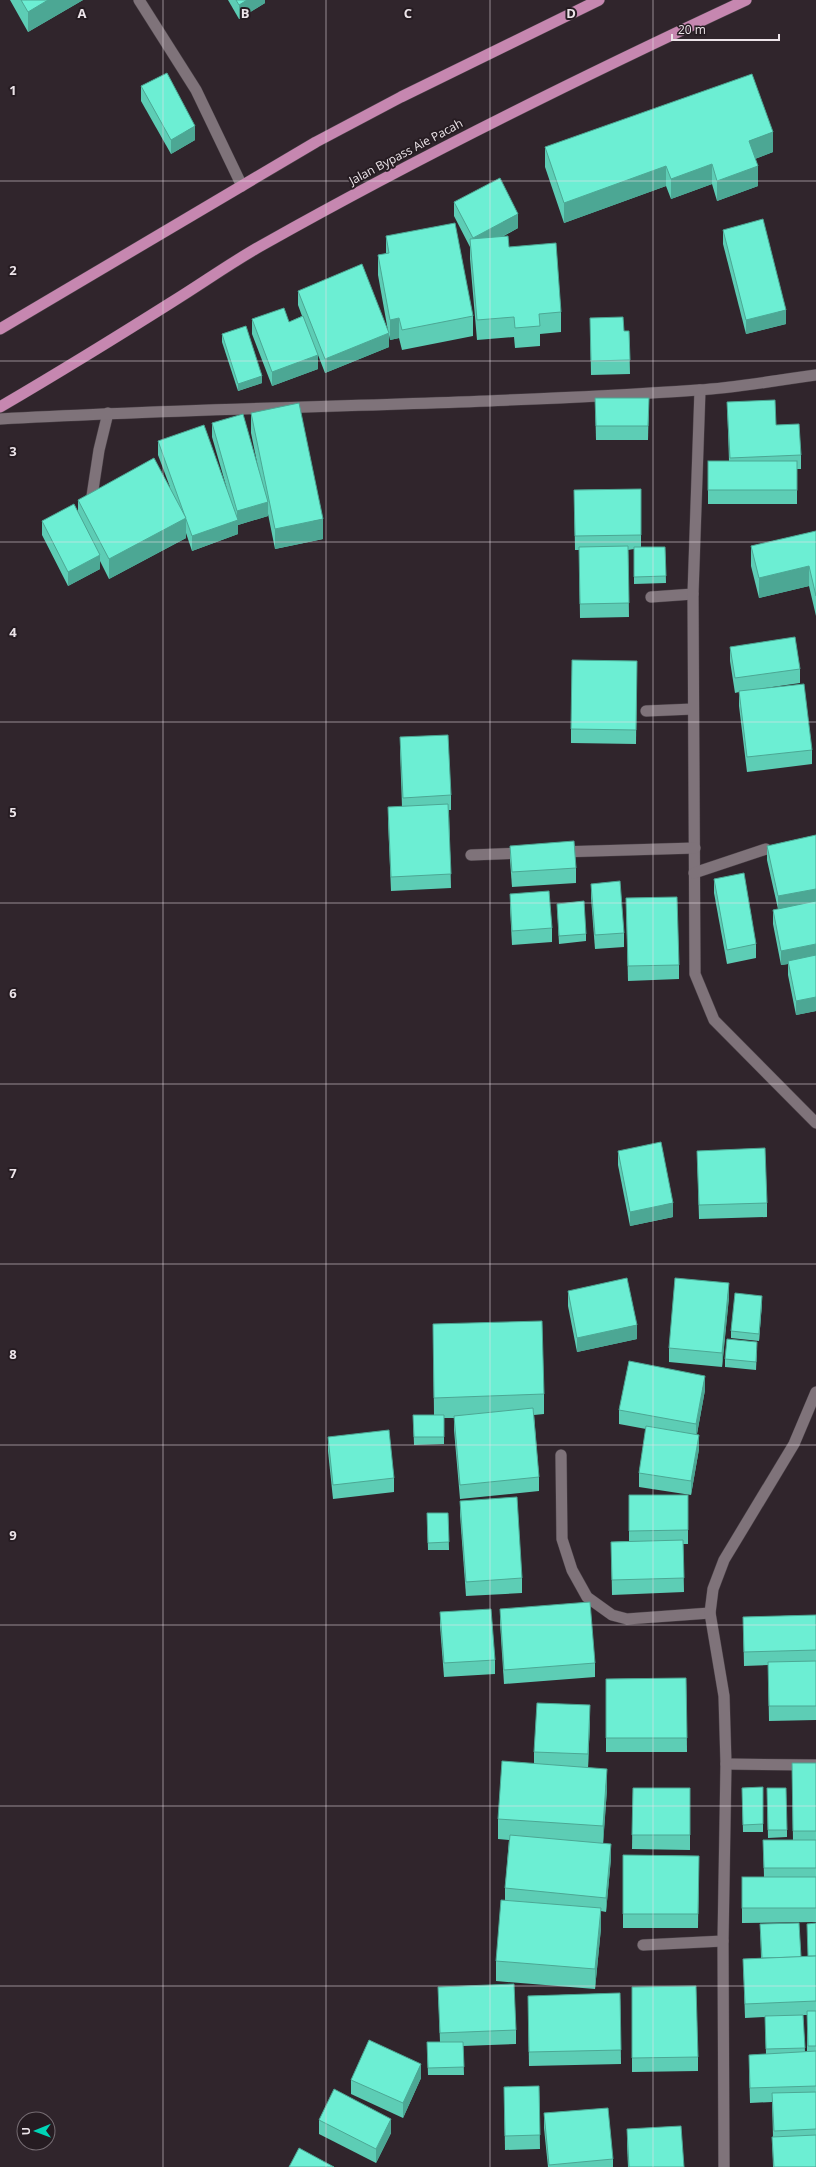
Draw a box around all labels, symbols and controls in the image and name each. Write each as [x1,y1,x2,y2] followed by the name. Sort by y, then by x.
[78,4,87,22] text: A
[241,4,250,22] text: B
[404,4,412,22] text: C
[566,4,576,22] text: D
[672,16,779,42] scale bar
[678,21,706,38] text: 20 m
[9,81,17,99] text: 1
[345,114,466,189] street label: Jalan Bypass Aie Pacah
[9,261,17,279] text: 2
[9,442,17,460] text: 3
[9,623,17,641] text: 4
[9,803,17,821] text: 5
[9,984,17,1002] text: 6
[9,1164,17,1182] text: 7
[9,1345,17,1363] text: 8
[9,1526,17,1544] text: 9
[16,2111,56,2151] north arrow
[18,2127,33,2135] text: U

